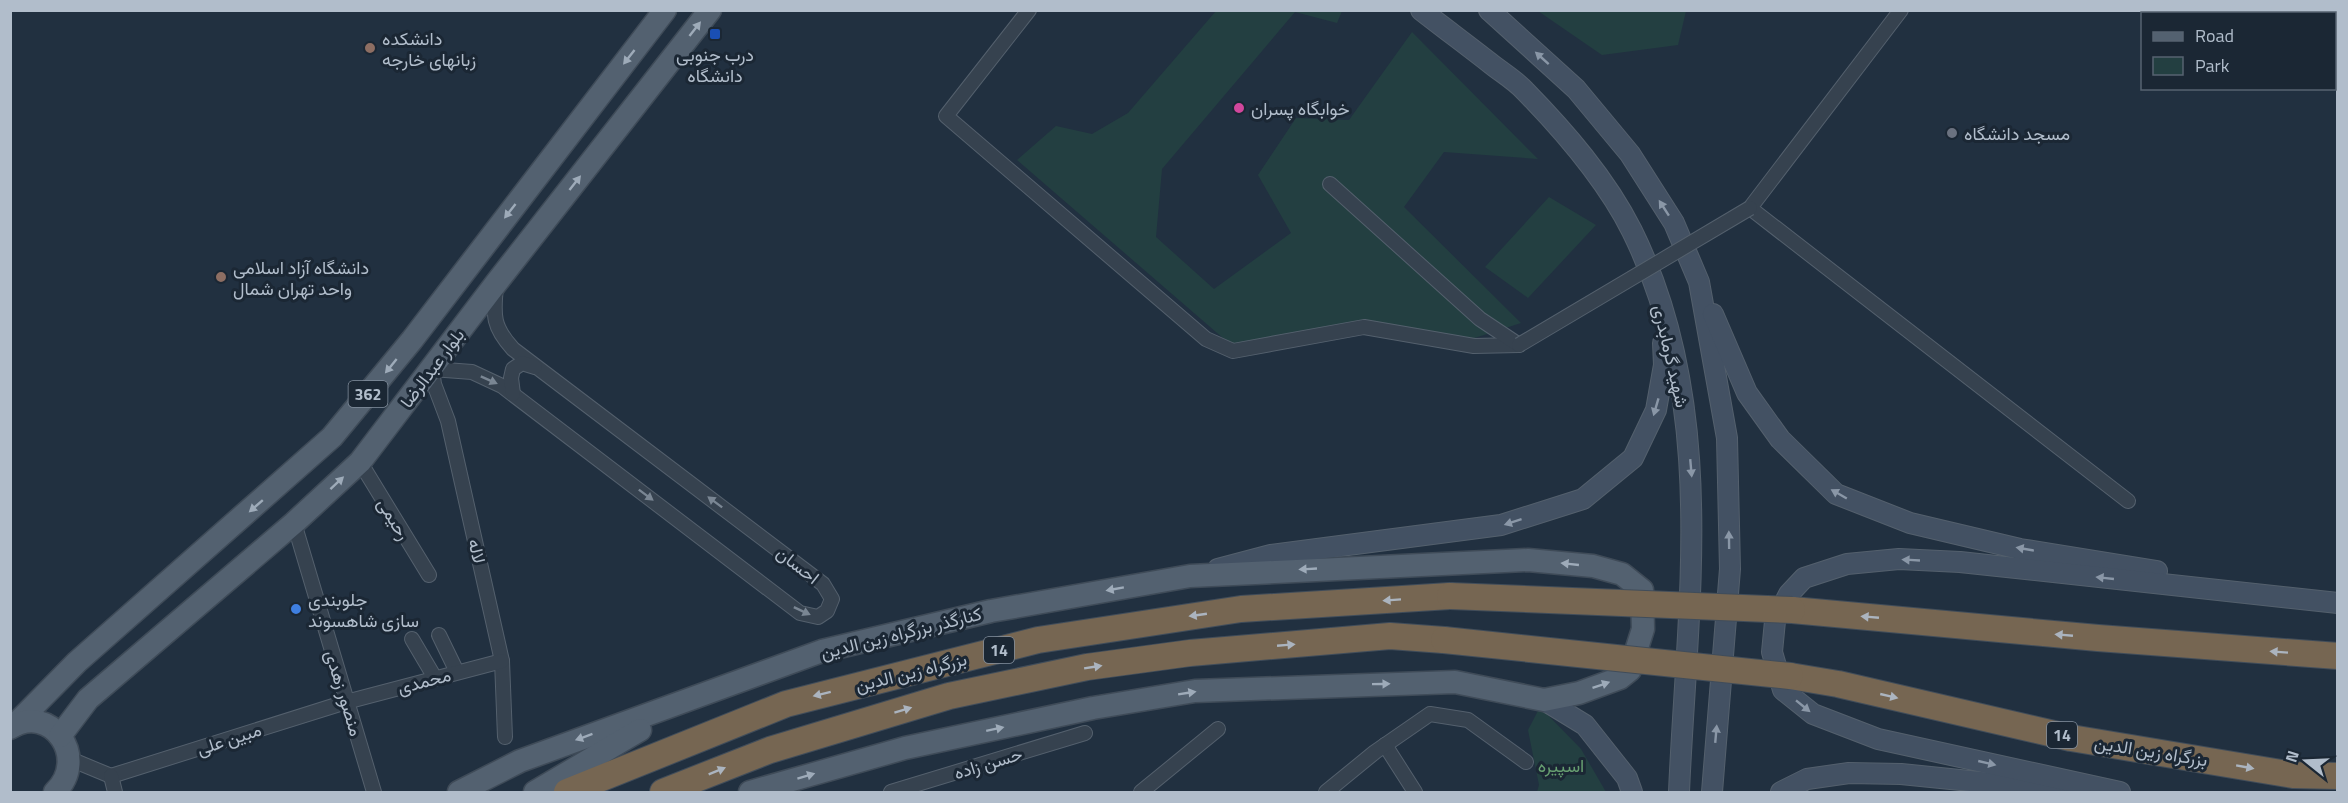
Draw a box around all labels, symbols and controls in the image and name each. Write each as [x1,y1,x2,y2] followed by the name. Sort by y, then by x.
[2141,12,2336,90] legend
[689,21,702,37] one-way arrow
[2195,22,2234,49] text: Road
[382,25,476,73] place label: دانشکده زبانهای خارجه
[708,27,722,41] marker: درب جنوبی دانشگاه
[363,41,377,55] marker: دانشکده زبانهای خارجه
[676,41,754,89] place label: درب جنوبی دانشگاه
[623,49,635,65] one-way arrow
[1534,51,1549,65] one-way arrow
[2195,52,2230,79] text: Park
[1251,95,1350,122] place label: خوابگاه پسران
[1232,101,1246,115] marker: خوابگاه پسران
[1964,120,2070,147] place label: مسجد دانشگاه
[1945,126,1959,140] marker: مسجد دانشگاه
[568,175,580,190] one-way arrow
[1659,200,1670,216] one-way arrow
[504,203,516,219] one-way arrow
[233,254,369,302] place label: دانشگاه آزاد اسلامی واحد تهران شمال
[214,270,228,284] marker: دانشگاه آزاد اسلامی واحد تهران شمال
[1646,302,1696,410] street label: شهید گرمابدری
[393,323,471,413] street label: بلوار عبدالرضا
[385,358,398,373] one-way arrow
[480,375,497,384] one-way arrow
[348,381,388,407] road number: 362
[1650,398,1660,416] one-way arrow
[1686,458,1696,477] one-way arrow
[330,477,344,491] one-way arrow
[1831,488,1847,499] one-way arrow
[637,489,653,501] one-way arrow
[371,492,417,546] street label: رحیمی
[707,496,722,508] one-way arrow
[249,499,264,512] one-way arrow
[1504,518,1522,527] one-way arrow
[1724,530,1734,549] one-way arrow
[461,536,493,566] street label: لاله
[771,539,825,591] street label: احسان
[2015,544,2034,553] one-way arrow
[1902,555,1921,564] one-way arrow
[1560,559,1579,569] one-way arrow
[1299,564,1318,574] one-way arrow
[2096,573,2115,583] one-way arrow
[1105,585,1124,594] one-way arrow
[308,586,419,634] place label: جلوبندی سازی شاهسوند
[1382,595,1401,604] one-way arrow
[818,600,984,666] street label: کنارگذر بزرگراه زین الدین
[289,602,303,616] marker: جلوبندی سازی شاهسوند
[793,607,810,616] one-way arrow
[1188,610,1207,619] one-way arrow
[1860,612,1879,622] one-way arrow
[2054,630,2073,640] one-way arrow
[984,637,1014,663] road number: 14
[1277,640,1296,650] one-way arrow
[852,645,970,699] street label: بزرگراه زین الدین
[318,647,370,739] street label: منصور زهدی
[2270,647,2289,656] one-way arrow
[394,661,454,701] street label: محمدی
[1083,662,1102,671] one-way arrow
[1372,679,1391,689] one-way arrow
[1592,680,1610,690] one-way arrow
[1177,688,1196,697] one-way arrow
[813,690,832,700] one-way arrow
[1880,691,1898,701] one-way arrow
[1795,699,1811,712] one-way arrow
[894,705,912,714] one-way arrow
[193,716,265,762] street label: مبین علی
[2047,722,2077,748] road number: 14
[986,724,1005,733] one-way arrow
[1711,725,1721,744] one-way arrow
[2093,729,2209,773] street label: بزرگراه زین الدین
[2276,731,2336,791] north arrow
[575,733,593,743] one-way arrow
[950,740,1026,786] street label: حسن زاده
[2279,747,2305,765] text: N
[1538,752,1584,779] park label: اسپیره
[1978,759,1997,768] one-way arrow
[2235,762,2254,771] one-way arrow
[709,766,727,776] one-way arrow
[797,771,815,780] one-way arrow

